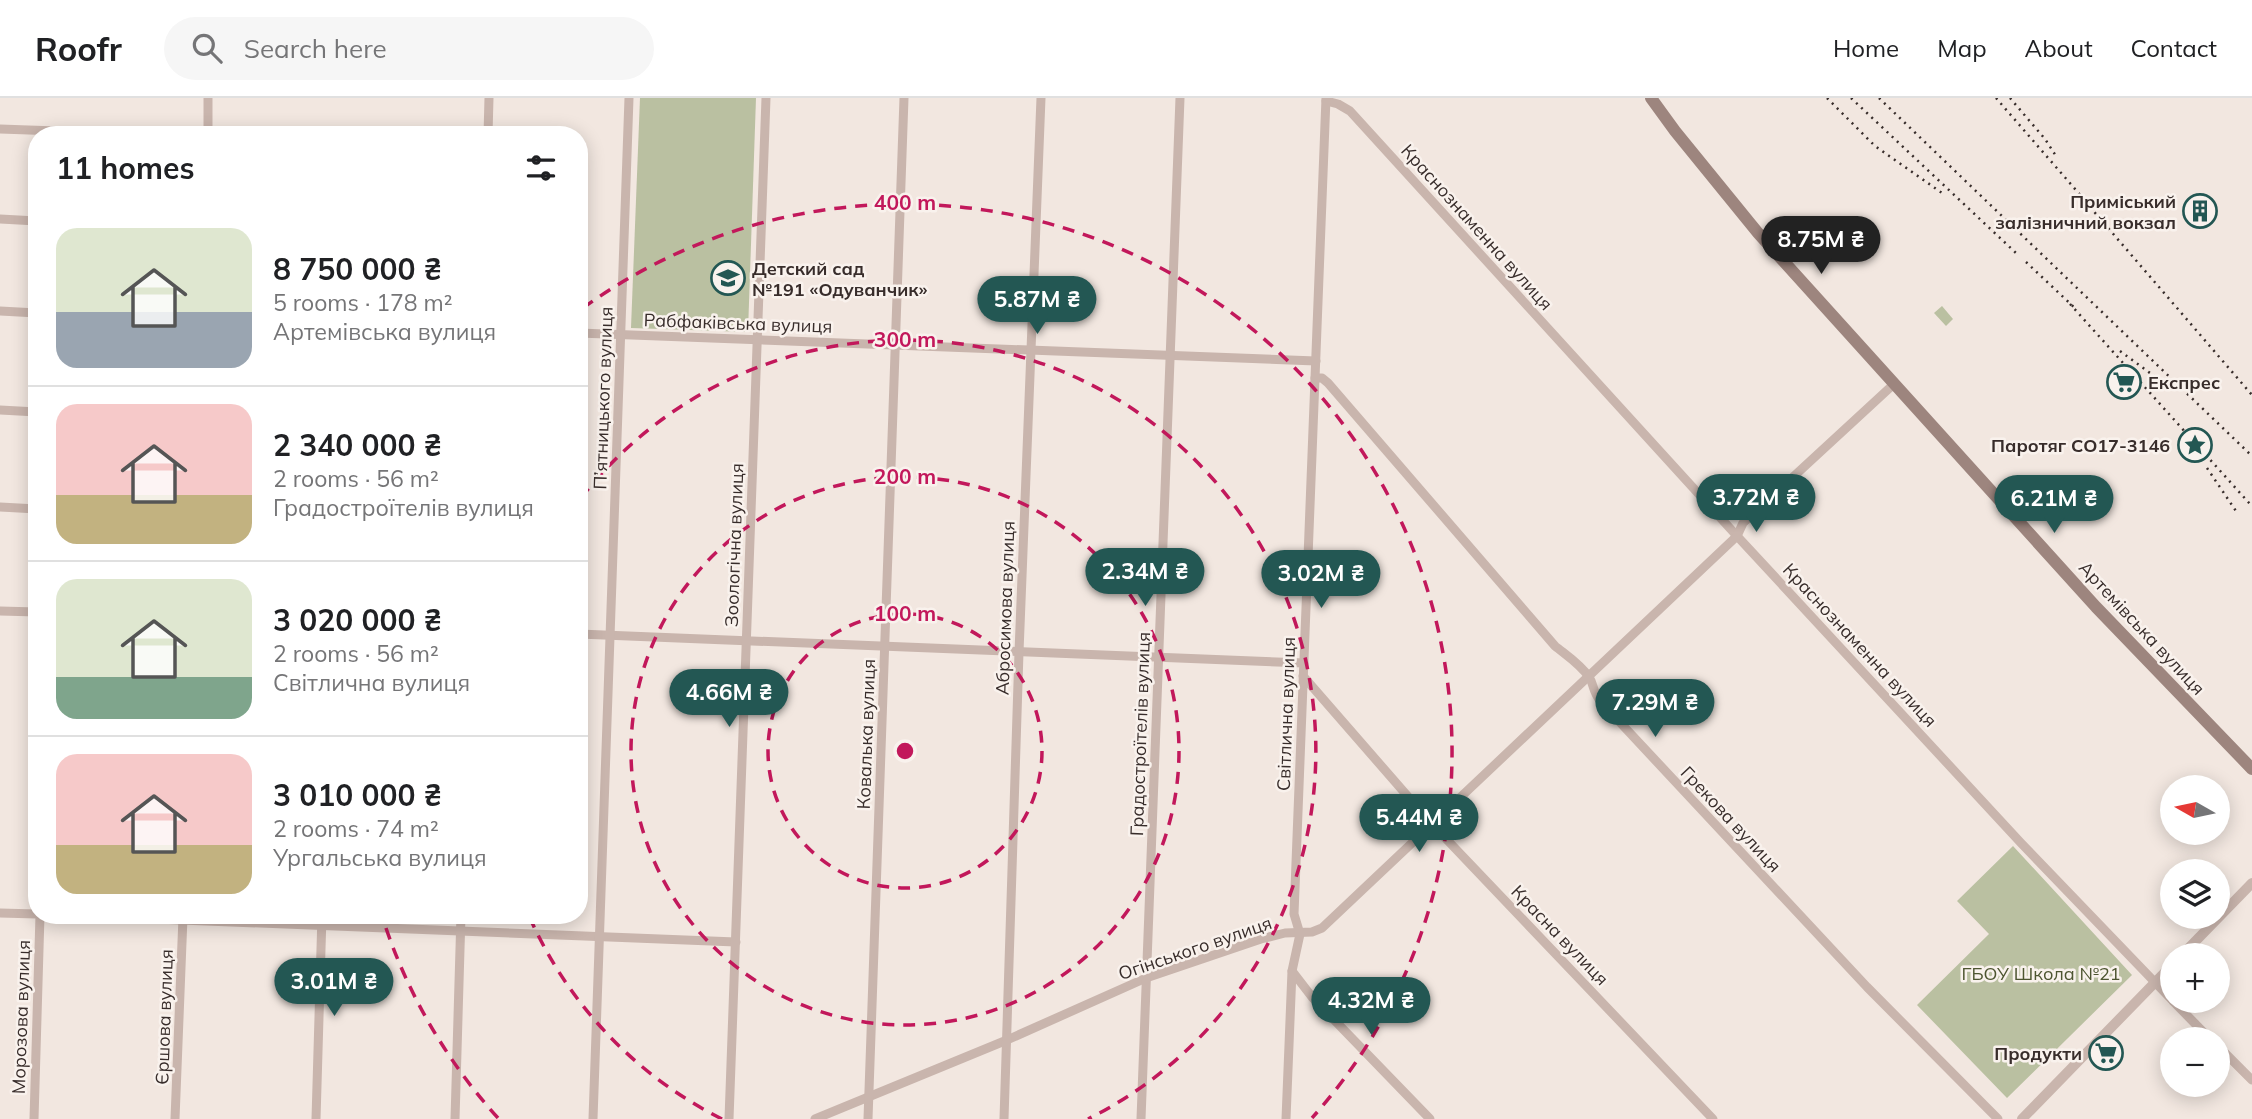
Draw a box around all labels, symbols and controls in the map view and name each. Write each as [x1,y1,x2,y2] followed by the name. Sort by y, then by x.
[164,17,654,80] search box
[35,28,122,69] text: Roofr
[188,29,226,67] icon: search
[244,32,387,65] text: Search here
[1833,33,1899,63] text: Home
[1937,33,1987,63] text: Map
[2025,33,2093,63] text: About
[2131,33,2217,63] text: Contact
[1396,139,1558,315] street label: Краснознаменна вулиця
[56,149,195,187] text: 11 homes
[522,149,560,187] icon: filters
[874,189,936,215] text: 400 m
[1995,190,2176,234] place label: Приміський залізничний вокзал
[2181,192,2219,230] building icon: Приміський залізничний вокзал
[1756,216,1886,276] pin: 8.75M ₴
[1777,224,1865,253] text: 8.75M ₴
[273,250,442,288] text: 8 750 000 ₴
[112,256,196,340] icon: home
[752,257,928,301] place label: Детский сад №191 «Одуванчик»
[709,259,747,297] school or university icon: Детский сад №191 «Одуванчик»
[972,276,1102,336] pin: 5.87M ₴
[993,284,1081,313] text: 5.87M ₴
[273,288,453,317] text: 5 rooms · 178 m²
[588,306,618,490] street label: П’ятницького вулиця
[643,308,833,338] street label: Рабфаківська вулиця
[273,317,496,346] text: Артемівська вулиця
[874,326,936,352] text: 300 m
[2105,363,2143,401] supermarket icon: Експрес
[2148,371,2220,394] place label: Експрес
[273,426,442,464] text: 2 340 000 ₴
[2176,426,2214,464] place icon: Паротяг СО17-3146
[112,432,196,516] icon: home
[1991,434,2170,457] place label: Паротяг СО17-3146
[720,463,748,627] street label: Зоологічна вулиця
[874,463,936,489] text: 200 m
[273,464,439,493] text: 2 rooms · 56 m²
[1691,474,1821,534] pin: 3.72M ₴
[1989,476,2119,535] pin: 6.21M ₴
[1712,482,1800,511] text: 3.72M ₴
[2010,483,2098,512] text: 6.21M ₴
[273,493,534,522] text: Градостроїтелiв вулиця
[990,521,1020,695] street label: Абросимова вулиця
[1080,548,1210,608] pin: 2.34M ₴
[1256,550,1386,610] pin: 3.02M ₴
[1101,556,1189,585] text: 2.34M ₴
[2074,556,2210,700] street label: Артемівська вулиця
[1277,558,1365,587] text: 3.02M ₴
[1778,558,1942,732] street label: Краснознаменна вулиця
[874,600,936,626] text: 100 m
[273,601,442,639] text: 3 020 000 ₴
[112,607,196,691] icon: home
[1125,632,1155,836] street label: Градостроїтелiв вулиця
[1272,637,1300,791] street label: Світлична вулиця
[273,639,439,668] text: 2 rooms · 56 m²
[852,658,880,810] street label: Ковалька вулиця
[273,668,470,697] text: Світлична вулиця
[664,670,794,729] pin: 4.66M ₴
[685,677,773,706] text: 4.66M ₴
[1590,680,1720,739] pin: 7.29M ₴
[1611,687,1699,716] text: 7.29M ₴
[893,739,917,763] centre of rings
[1676,761,1786,877] street label: Грекова вулиця
[2160,775,2230,845] north arrow
[2160,775,2230,1097] map controls
[273,776,442,814] text: 3 010 000 ₴
[112,782,196,866] icon: home
[1354,794,1484,854] pin: 5.44M ₴
[1375,802,1463,831] text: 5.44M ₴
[273,814,439,843] text: 2 rooms · 74 m²
[273,843,487,872] text: Ургальська вулиця
[2160,859,2230,929] button: layers
[1506,880,1614,990] street label: Красна вулиця
[1115,911,1275,985] street label: Огінського вулиця
[7,940,35,1094] street label: Морозова вулиця
[2160,943,2230,1013] button: +
[150,949,178,1085] street label: Єршова вулиця
[269,958,399,1018] pin: 3.01M ₴
[1961,962,2121,985] park label: ГБОУ Школа №21
[290,966,378,995] text: 3.01M ₴
[1306,978,1436,1037] pin: 4.32M ₴
[1327,985,1415,1014] text: 4.32M ₴
[2160,1027,2230,1097] button: −
[2087,1034,2125,1072] supermarket icon: Продукти
[1994,1042,2082,1065] place label: Продукти

